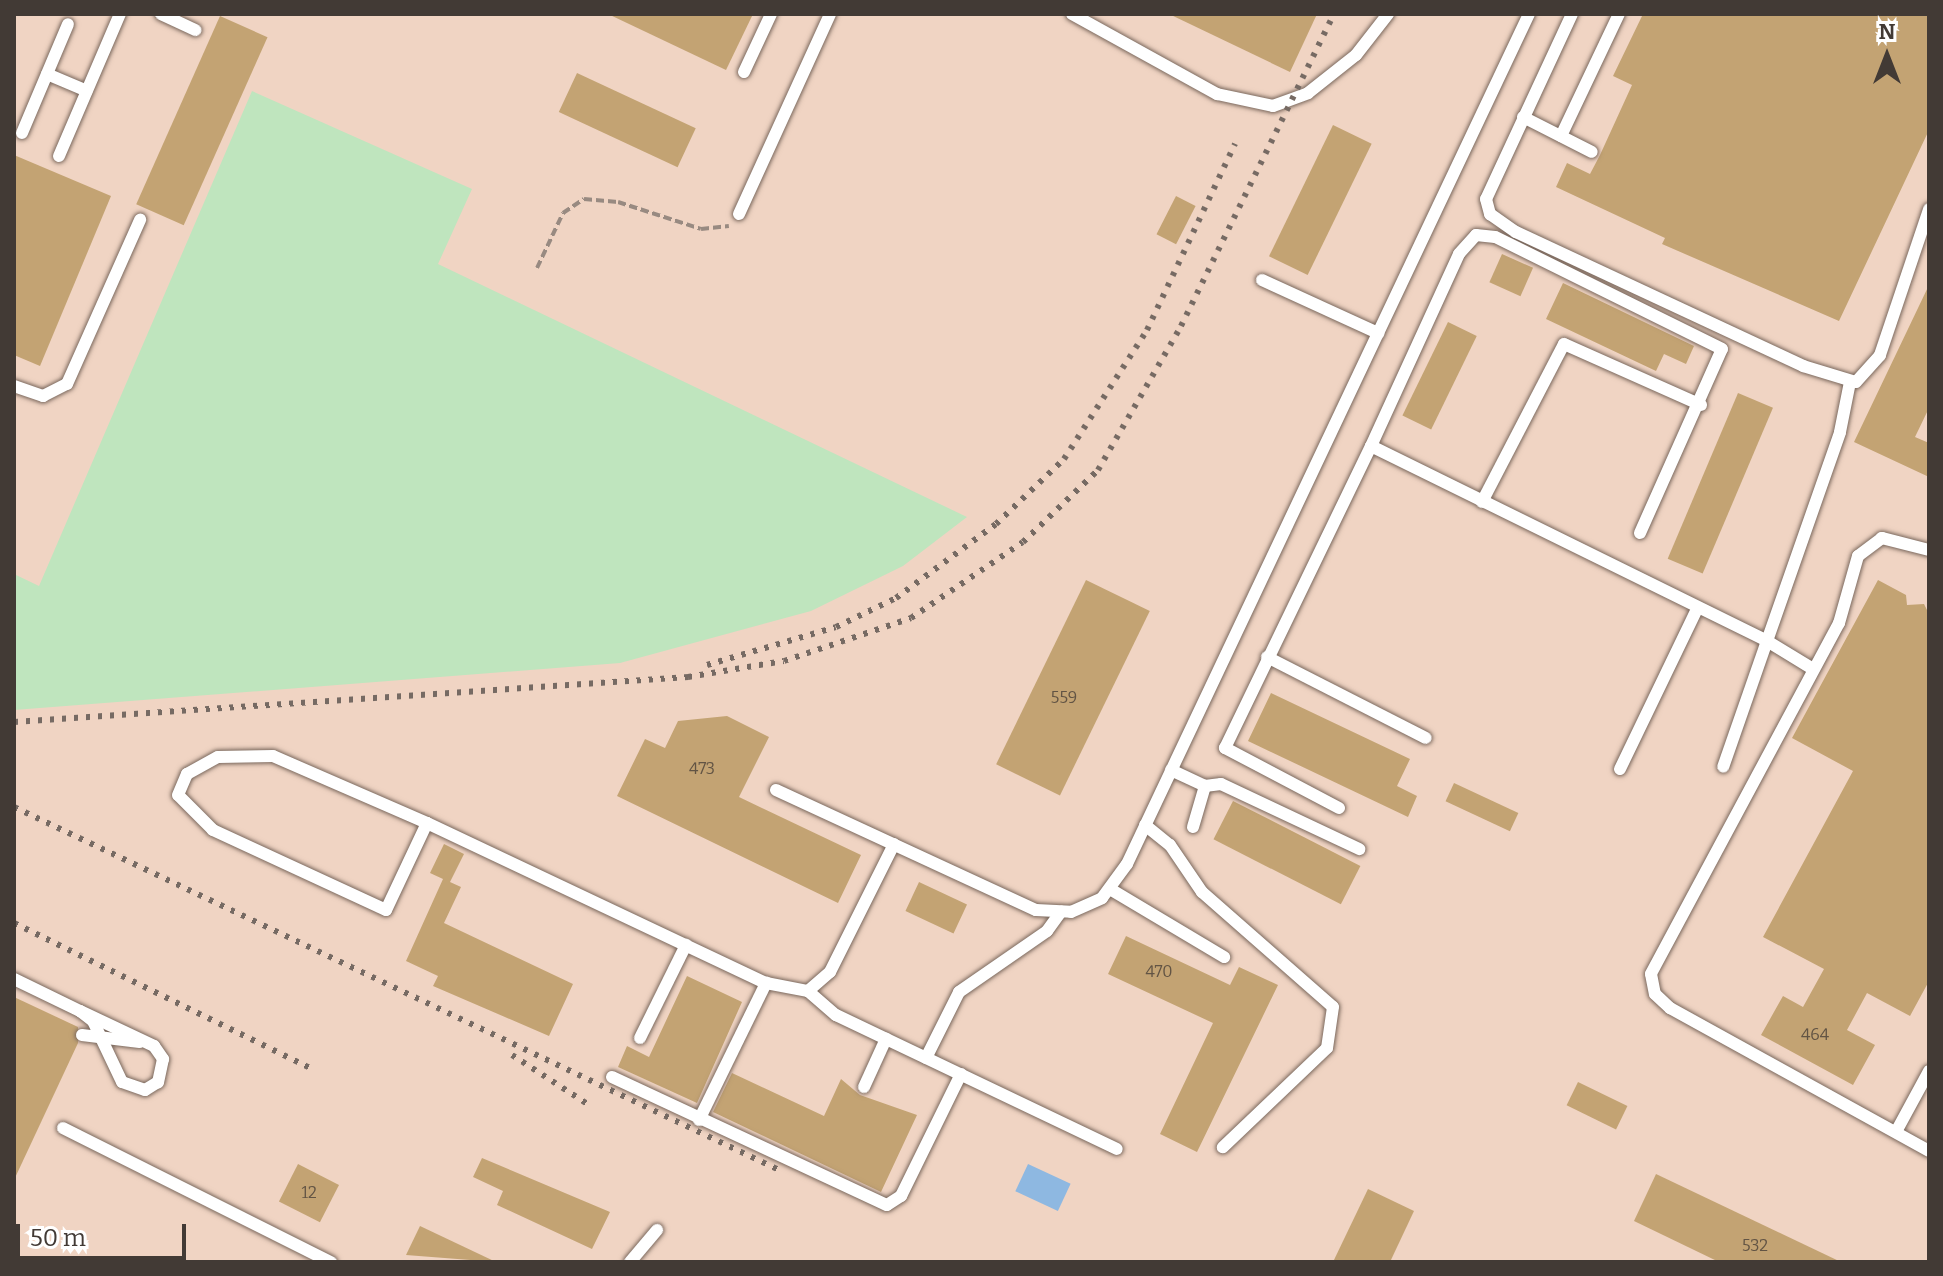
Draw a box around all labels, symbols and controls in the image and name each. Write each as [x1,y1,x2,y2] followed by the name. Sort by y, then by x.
[1847,16,1927,96] north arrow
[1879,18,1895,45] text: N
[1051,688,1077,708] house number: 559
[689,759,715,779] house number: 473
[1145,962,1173,982] house number: 470
[1801,1025,1829,1045] house number: 464
[301,1183,317,1203] house number: 12
[20,1208,190,1258] scale bar
[30,1224,86,1252] text: 50 m
[1742,1236,1768,1256] house number: 532

